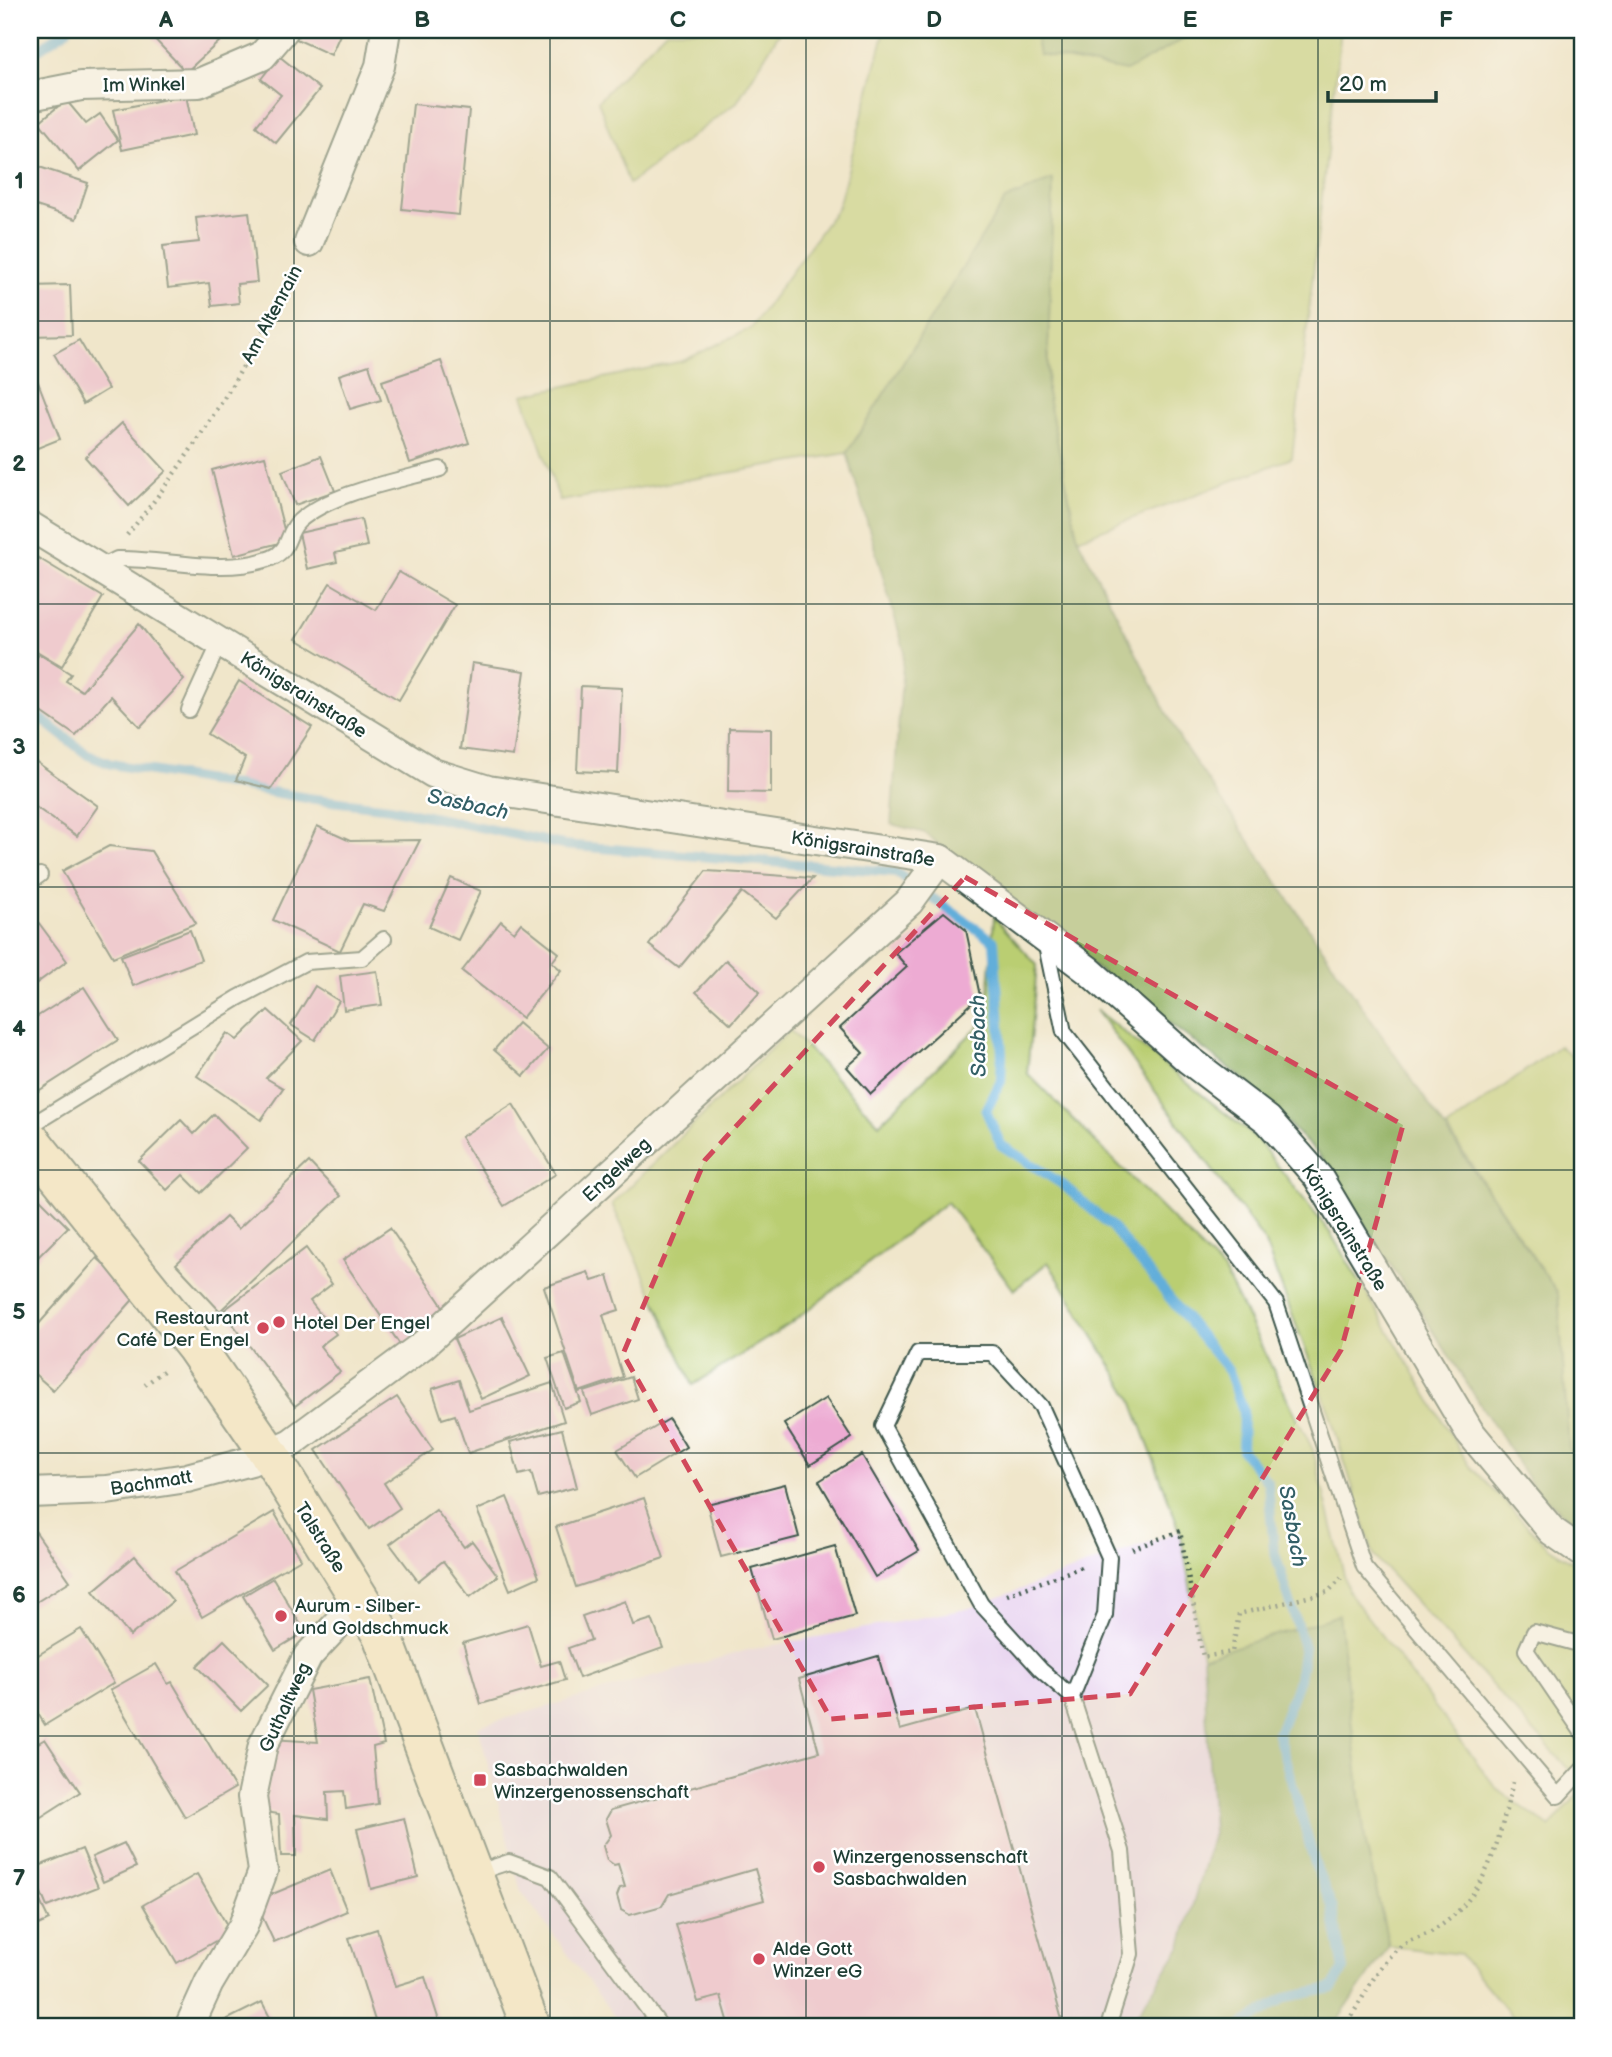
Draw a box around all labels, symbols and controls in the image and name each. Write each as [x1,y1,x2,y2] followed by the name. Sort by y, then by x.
[158,6,174,34] text: A
[414,6,430,34] text: B
[670,6,686,34] text: C
[926,6,942,34] text: D
[1183,6,1198,34] text: E
[1439,6,1453,34] text: F
[1328,60,1437,104] scale bar
[1339,72,1387,97] text: 20 m
[103,73,185,98] street label: Im Winkel
[14,167,24,195] text: 1
[237,262,308,368] street label: Am Altenrain
[12,450,26,478] text: 2
[236,647,371,743] street label: Königsrainstraße
[12,733,26,761] text: 3
[425,784,511,825] water label: Sasbach
[789,827,936,872] street label: Königsrainstraße
[965,994,992,1077] water label: Sasbach
[12,1015,26,1043] text: 4
[578,1133,656,1207] street label: Engelweg
[1296,1160,1392,1295] street label: Königsrainstraße
[12,1298,26,1326] text: 5
[116,1307,249,1352] place label: Restaurant Café Der Engel
[293,1312,430,1335] place label: Hotel Der Engel
[271,1314,287,1330] marker: Hotel Der Engel
[255,1320,271,1336] marker: Restaurant Café Der Engel
[109,1466,194,1501] street label: Bachmatt
[1273,1483,1312,1569] water label: Sasbach
[289,1498,350,1577] street label: Talstraße
[12,1581,26,1609] text: 6
[295,1595,449,1640] place label: Aurum - Silber- und Goldschmuck
[273,1608,289,1624] marker: Aurum - Silber- und Goldschmuck
[254,1659,316,1756] street label: Guthaltweg
[494,1759,689,1804] place label: Sasbachwalden Winzergenossenschaft
[472,1772,488,1788] marker: Sasbachwalden Winzergenossenschaft
[833,1846,1028,1891] place label: Winzergenossenschaft Sasbachwalden
[811,1859,827,1875] marker: Winzergenossenschaft Sasbachwalden
[13,1864,26,1892] text: 7
[773,1938,862,1983] place label: Alde Gott Winzer eG
[751,1951,767,1967] marker: Alde Gott Winzer eG

